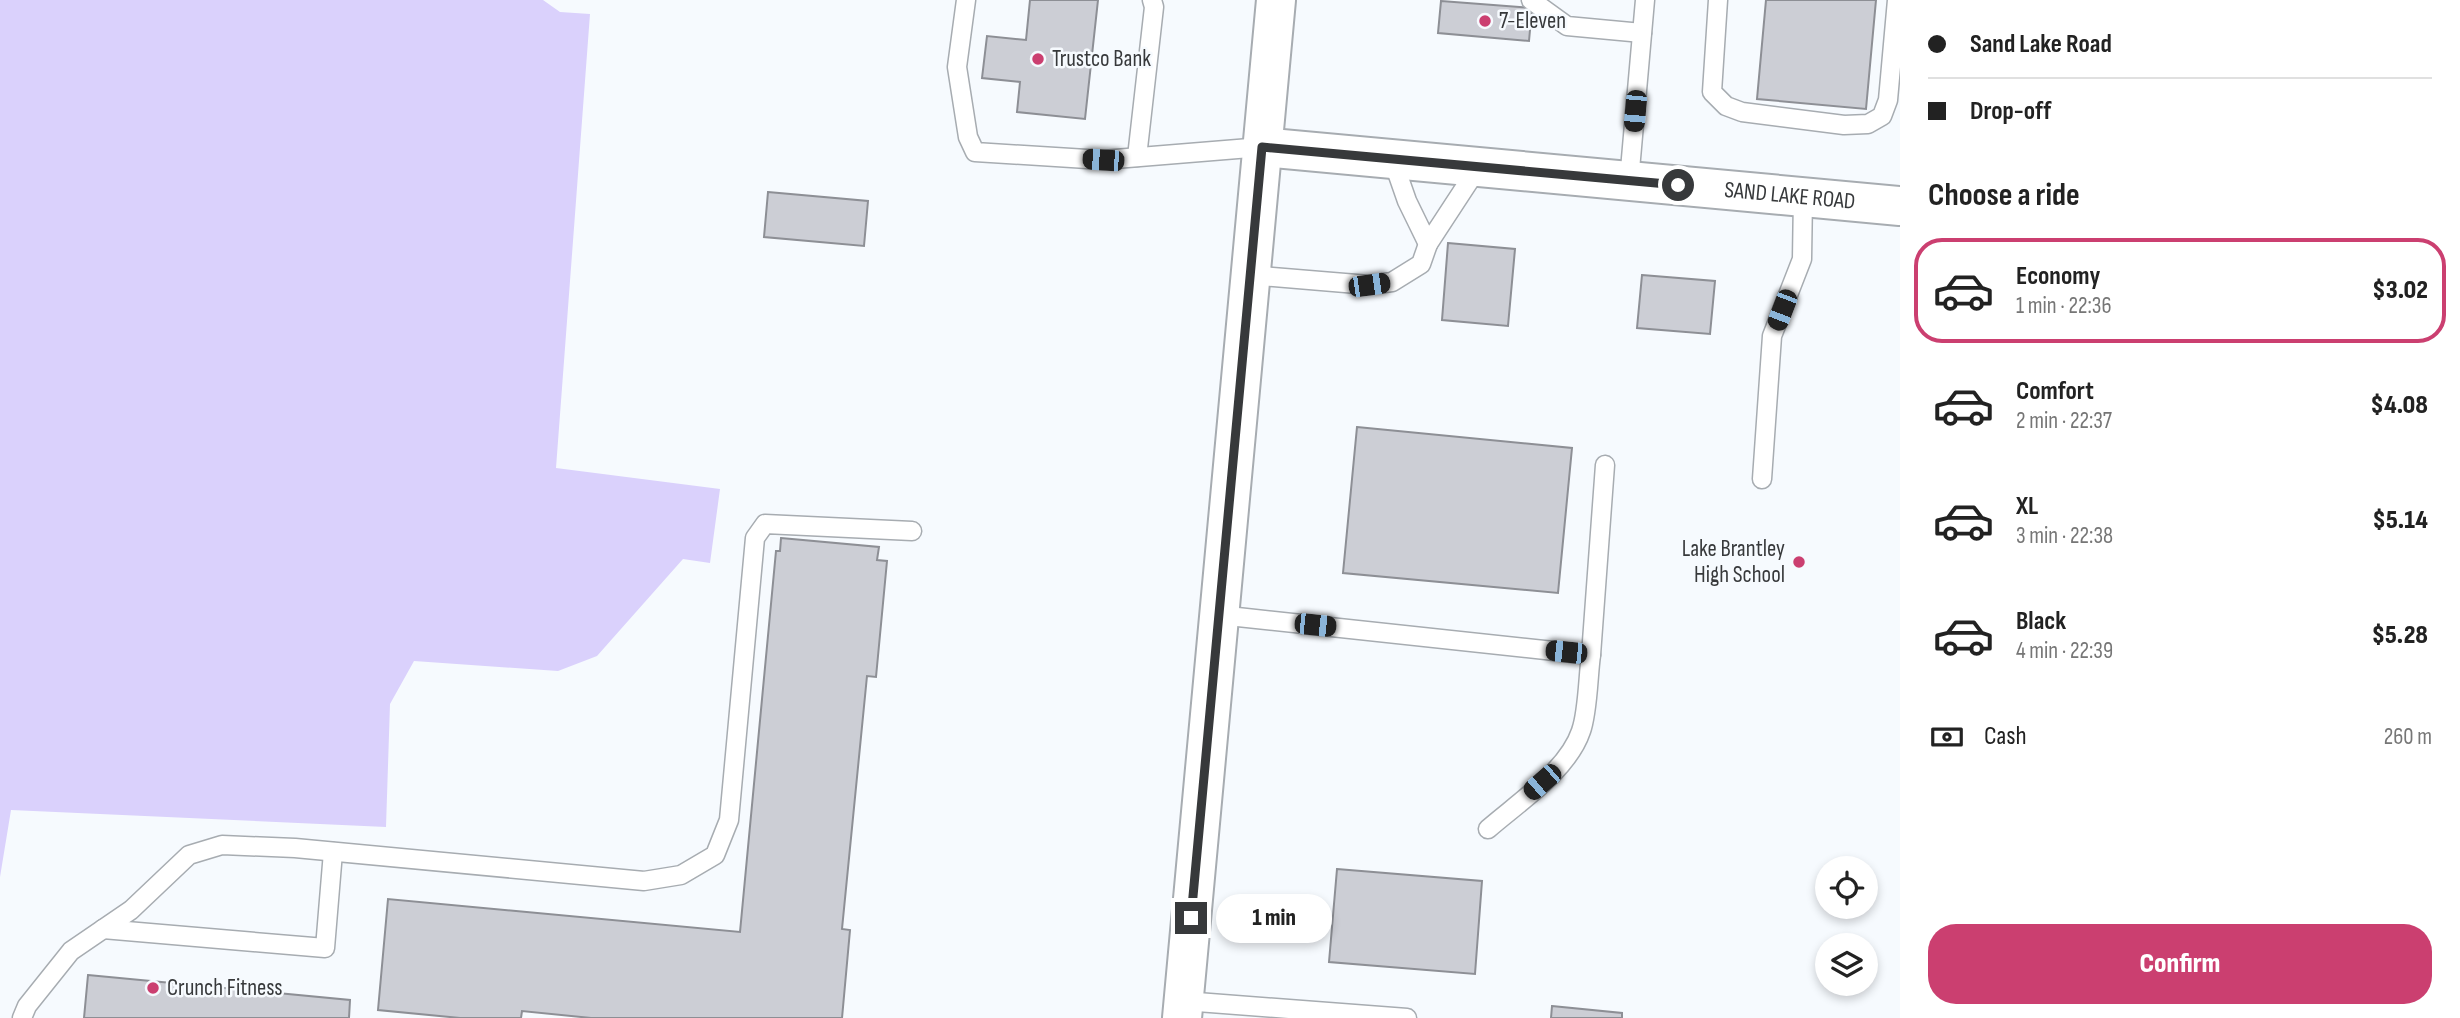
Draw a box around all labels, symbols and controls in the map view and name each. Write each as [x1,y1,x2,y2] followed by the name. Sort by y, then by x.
[1499,7,1566,35] place label: 7-Eleven
[1477,13,1493,29] marker: 7-Eleven
[1970,29,2112,60] text: Sand Lake Road
[1052,45,1151,73] place label: Trustco Bank
[1030,51,1046,67] marker: Trustco Bank
[1623,89,1648,133] car
[1970,96,2051,127] text: Drop-off
[1082,148,1125,172] car
[1662,169,1694,201] route start
[1723,176,1856,216] street label: SAND LAKE ROAD
[1928,176,2080,215] text: Choose a ride
[1932,259,1995,322] icon: car
[2016,261,2100,292] text: Economy
[1347,272,1392,298] car
[2372,275,2428,306] text: $3.02
[1765,287,1800,333] car
[2016,292,2112,320] text: 1 min · 22:36
[1932,374,1995,437] icon: car
[2016,376,2094,407] text: Comfort
[2371,390,2428,421] text: $4.08
[2016,407,2112,435] text: 2 min · 22:37
[1932,489,1995,552] icon: car
[2016,491,2038,522] text: XL
[2373,505,2428,536] text: $5.14
[2016,522,2113,550] text: 3 min · 22:38
[1682,535,1785,589] place label: Lake Brantley High School
[1791,554,1807,570] marker: Lake Brantley High School
[1932,604,1995,667] icon: car
[2016,606,2066,637] text: Black
[1294,612,1337,638] car
[2372,620,2428,651] text: $5.28
[2016,637,2113,665] text: 4 min · 22:39
[1545,639,1588,665] car
[1928,718,1966,756] icon: cash
[1984,721,2027,752] text: Cash
[2384,723,2432,751] text: 260 m
[1520,760,1565,804] car
[1815,856,1878,996] map controls
[1815,856,1878,919] button: locate
[1216,894,1331,942] callout: 1 min
[1175,902,1207,934] route end
[1252,904,1296,932] text: 1 min
[1928,924,2432,1004] button: Confirm
[1815,933,1878,996] button: layers
[167,974,283,1002] place label: Crunch Fitness
[145,980,161,996] marker: Crunch Fitness

